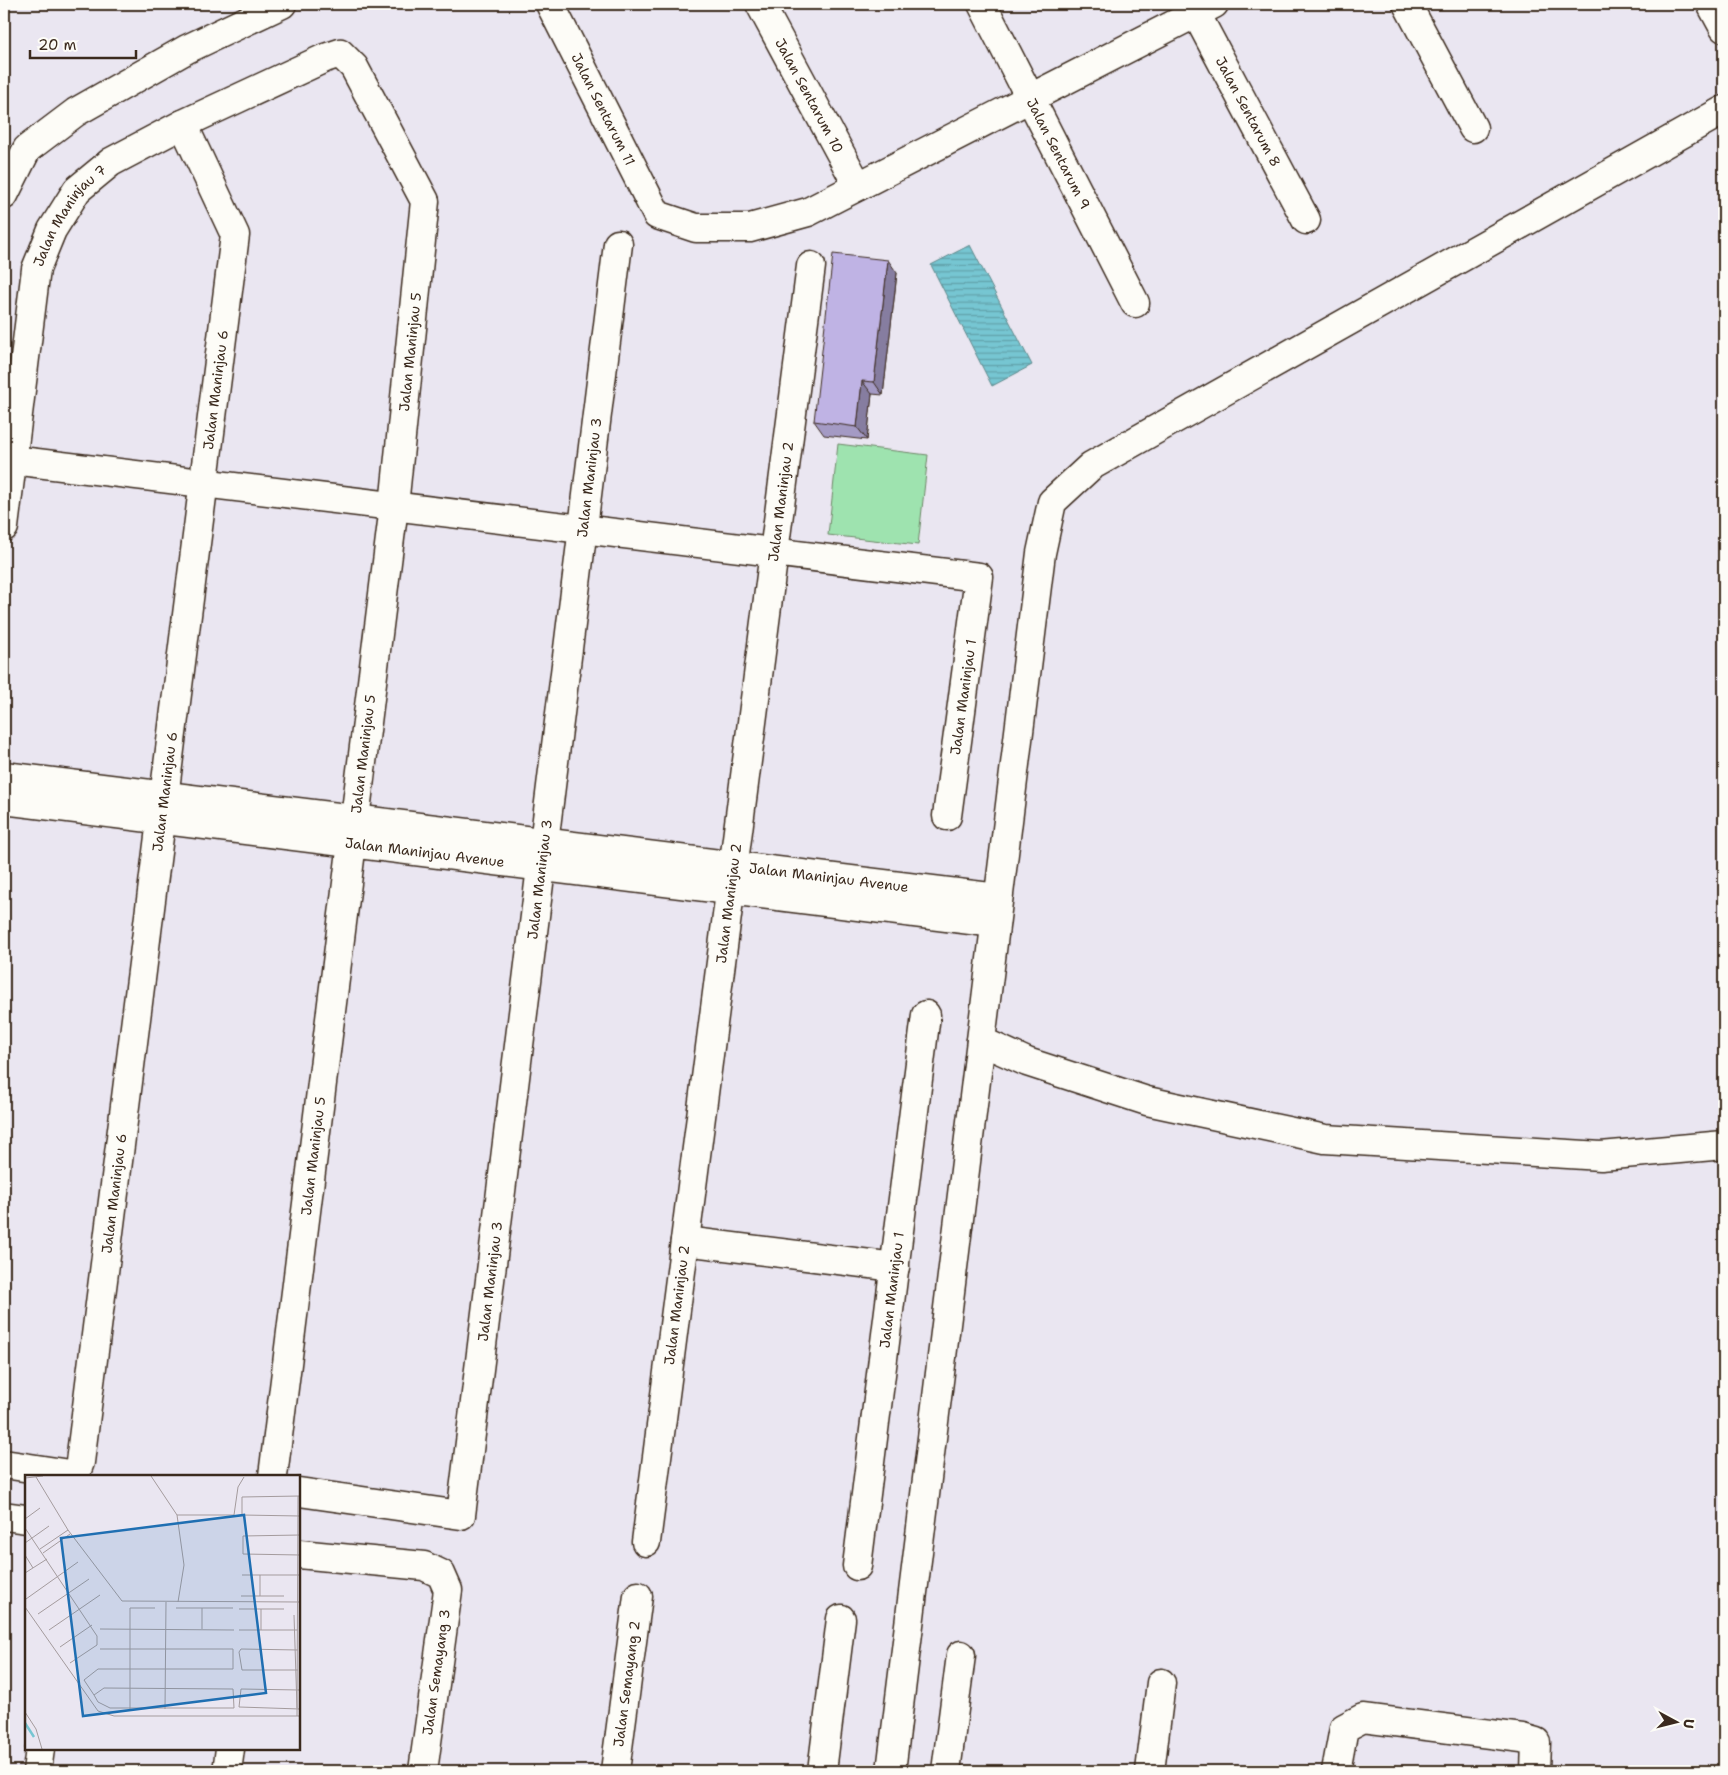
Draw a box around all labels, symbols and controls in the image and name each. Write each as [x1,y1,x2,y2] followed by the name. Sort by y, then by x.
[30,28,136,60] scale bar
[38,35,77,55] text: 20 m
[771,35,848,156] street label: Jalan Sentarum 10
[567,50,639,168] street label: Jalan Sentarum 11
[1212,54,1285,170] street label: Jalan Sentarum 8
[1023,95,1094,212] street label: Jalan Sentarum 9
[29,161,110,269] street label: Jalan Maninjau 7
[395,292,425,412] street label: Jalan Maninjau 5
[199,329,232,451] street label: Jalan Maninjau 6
[573,416,605,539] street label: Jalan Maninjau 3
[764,441,797,563] street label: Jalan Maninjau 2
[946,638,980,756] street label: Jalan Maninjau 1
[347,694,379,814] street label: Jalan Maninjau 5
[148,730,181,853] street label: Jalan Maninjau 6
[523,818,556,941] street label: Jalan Maninjau 3
[344,833,506,871] street label: Jalan Maninjau Avenue
[712,842,745,964] street label: Jalan Maninjau 2
[748,859,910,896] street label: Jalan Maninjau Avenue
[297,1096,329,1216] street label: Jalan Maninjau 5
[97,1132,130,1254] street label: Jalan Maninjau 6
[474,1220,506,1342] street label: Jalan Maninjau 3
[875,1231,908,1349] street label: Jalan Maninjau 1
[660,1244,693,1366] street label: Jalan Maninjau 2
[25,1475,300,1750] inset map
[418,1608,454,1736] street label: Jalan Semayang 3
[609,1619,644,1748] street label: Jalan Semayang 2
[1650,1698,1700,1748] north arrow
[1679,1718,1698,1729] text: U

